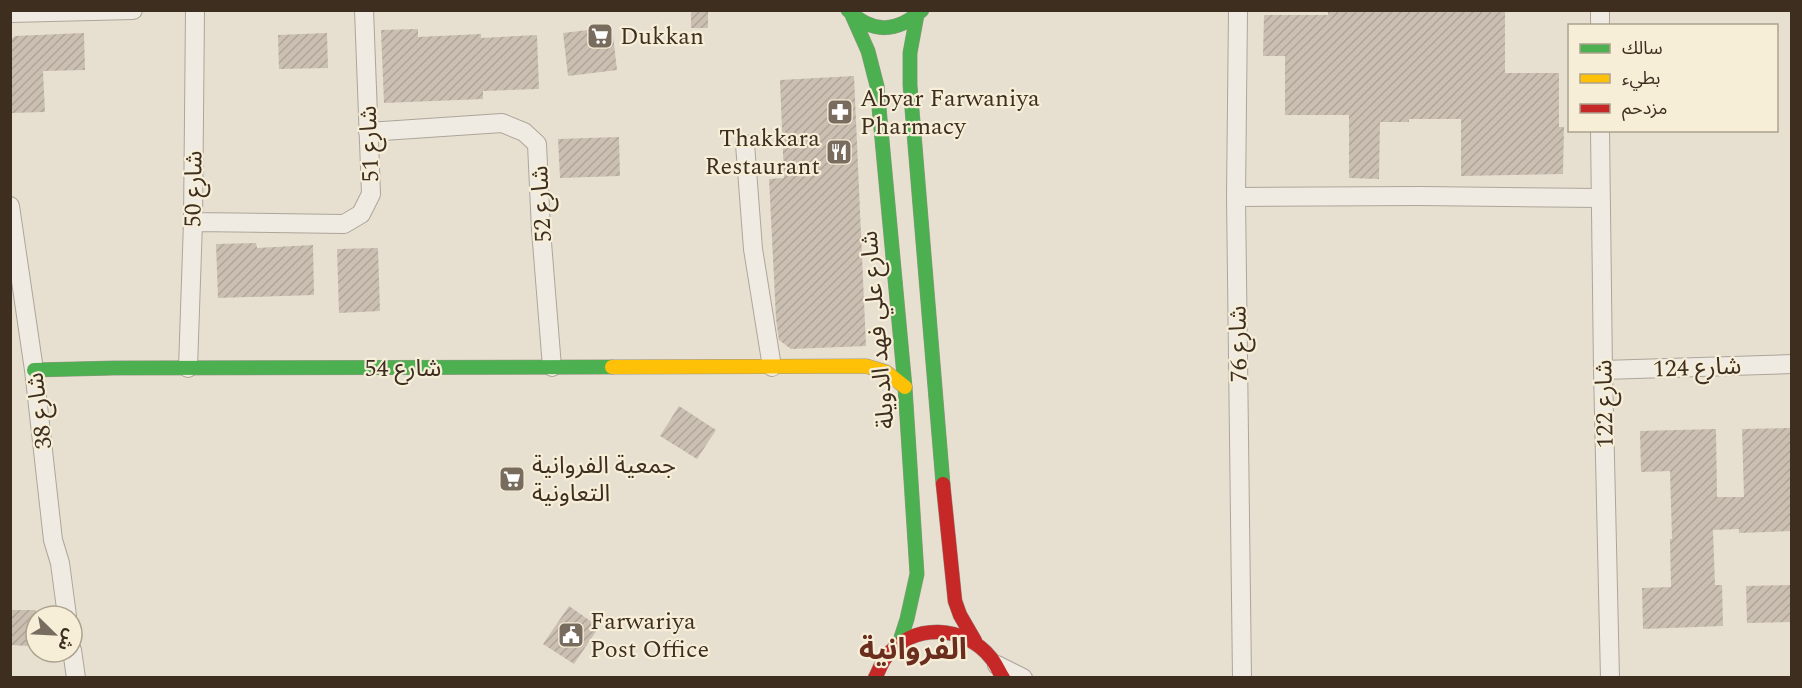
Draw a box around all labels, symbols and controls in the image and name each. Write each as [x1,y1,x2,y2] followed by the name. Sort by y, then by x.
[620,19,704,55] place label: Dukkan
[585,21,615,51] supermarket icon: Dukkan
[1568,24,1778,132] legend
[1622,35,1663,62] text: سالك
[1622,65,1660,92] text: بطيء
[860,81,1040,145] place label: Abyar Farwaniya Pharmacy
[1622,95,1667,122] text: مزدحم
[825,97,855,127] pharmacy icon: Abyar Farwaniya Pharmacy
[351,105,389,183] street label: شارع 51
[705,121,820,185] place label: Thakkara Restaurant
[824,137,854,167] restaurant icon: Thakkara Restaurant
[175,150,213,228] street label: شارع 50
[522,165,562,243] street label: شارع 52
[851,229,905,431] street label: شارع علي فهد الدويلة
[1220,305,1258,383] street label: شارع 76
[1652,348,1742,388] street label: شارع 124
[365,351,441,387] street label: شارع 54
[1586,359,1624,449] street label: شارع 122
[17,371,63,451] street label: شارع 38
[532,448,676,512] place label: جمعية الفروانية التعاونية
[497,464,527,494] supermarket icon: جمعية الفروانية التعاونية
[24,604,84,664] north arrow
[590,604,709,668] place label: Farwariya Post Office
[556,620,586,650] public building icon: Farwariya Post Office
[51,625,82,655] text: ش
[859,627,967,673] district label: الفروانية

